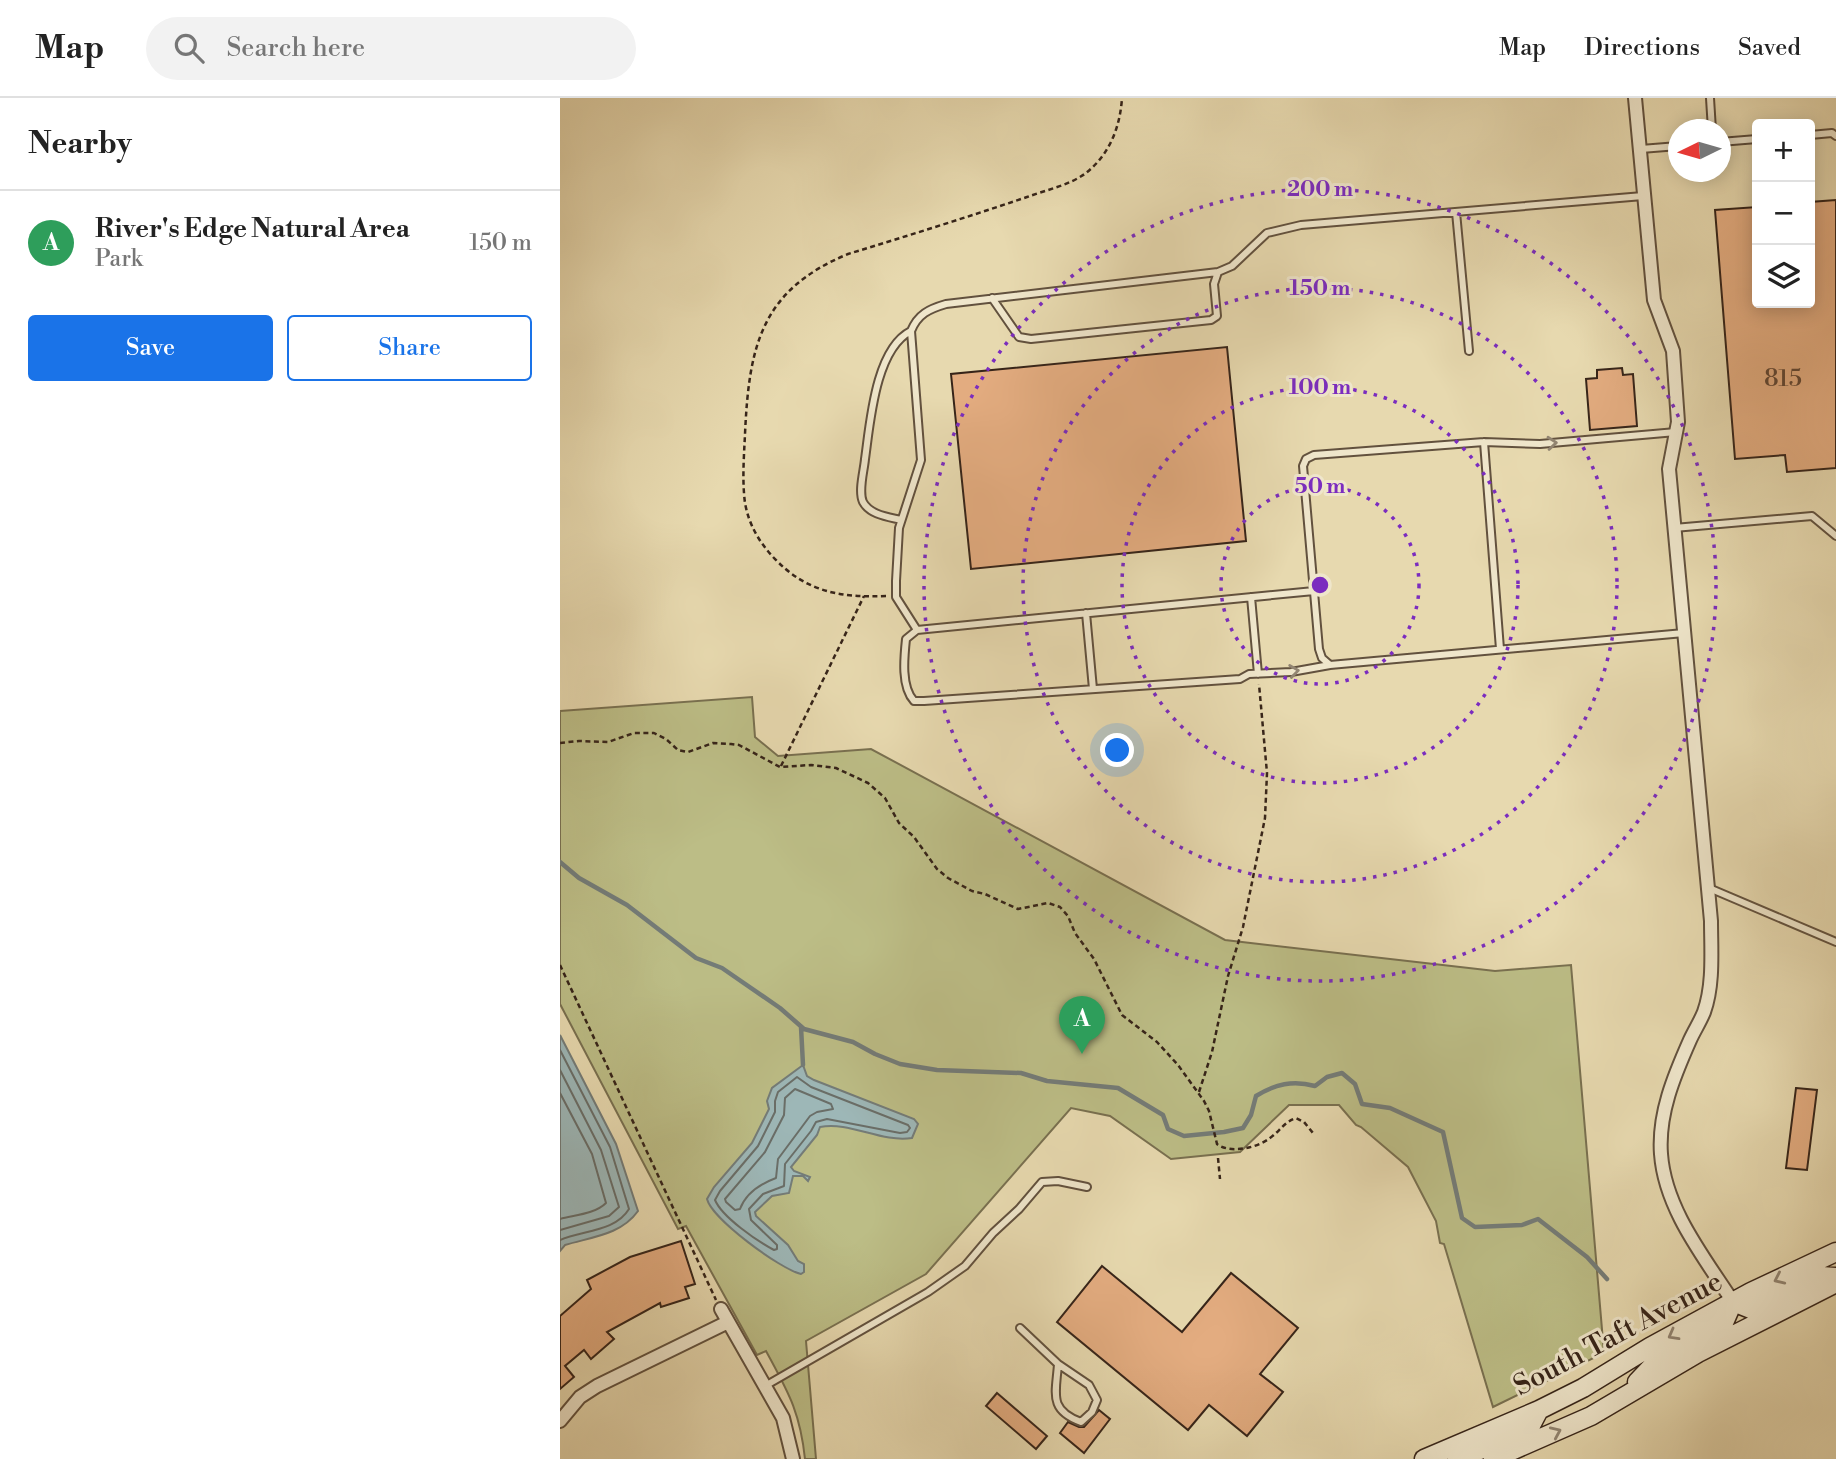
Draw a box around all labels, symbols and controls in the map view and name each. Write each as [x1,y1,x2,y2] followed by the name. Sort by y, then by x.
[146,17,636,80] search box
[35,28,104,69] text: Map
[170,29,208,67] icon: search
[226,32,365,64] text: Search here
[1499,33,1546,63] text: Map
[1584,33,1700,63] text: Directions
[1738,33,1801,63] text: Saved
[1668,119,1731,182] north arrow
[1752,119,1815,308] map controls
[1752,119,1815,182] button: +
[28,125,132,163] text: Nearby
[1287,177,1353,203] text: 200 m
[1752,182,1815,245] button: −
[95,213,410,245] text: River's Edge Natural Area
[43,229,59,257] text: A
[469,229,532,257] text: 150 m
[95,245,143,273] text: Park
[1752,245,1815,308] button: layers
[1290,276,1350,302] text: 150 m
[28,315,273,381] button: Save
[287,315,532,381] button: Share
[1764,364,1802,394] house number: 815
[1289,375,1351,401] text: 100 m
[1546,436,1557,451] one-way arrow
[1295,474,1345,500] text: 50 m
[1308,573,1332,597] centre of rings
[1288,663,1300,678] one-way arrow
[1100,733,1134,767] your location
[1059,996,1105,1054] pin: A
[1507,1264,1729,1404] street label: South Taft Avenue
[1774,1271,1786,1285] one-way arrow
[1668,1327,1680,1340] one-way arrow
[1549,1426,1561,1440] one-way arrow

